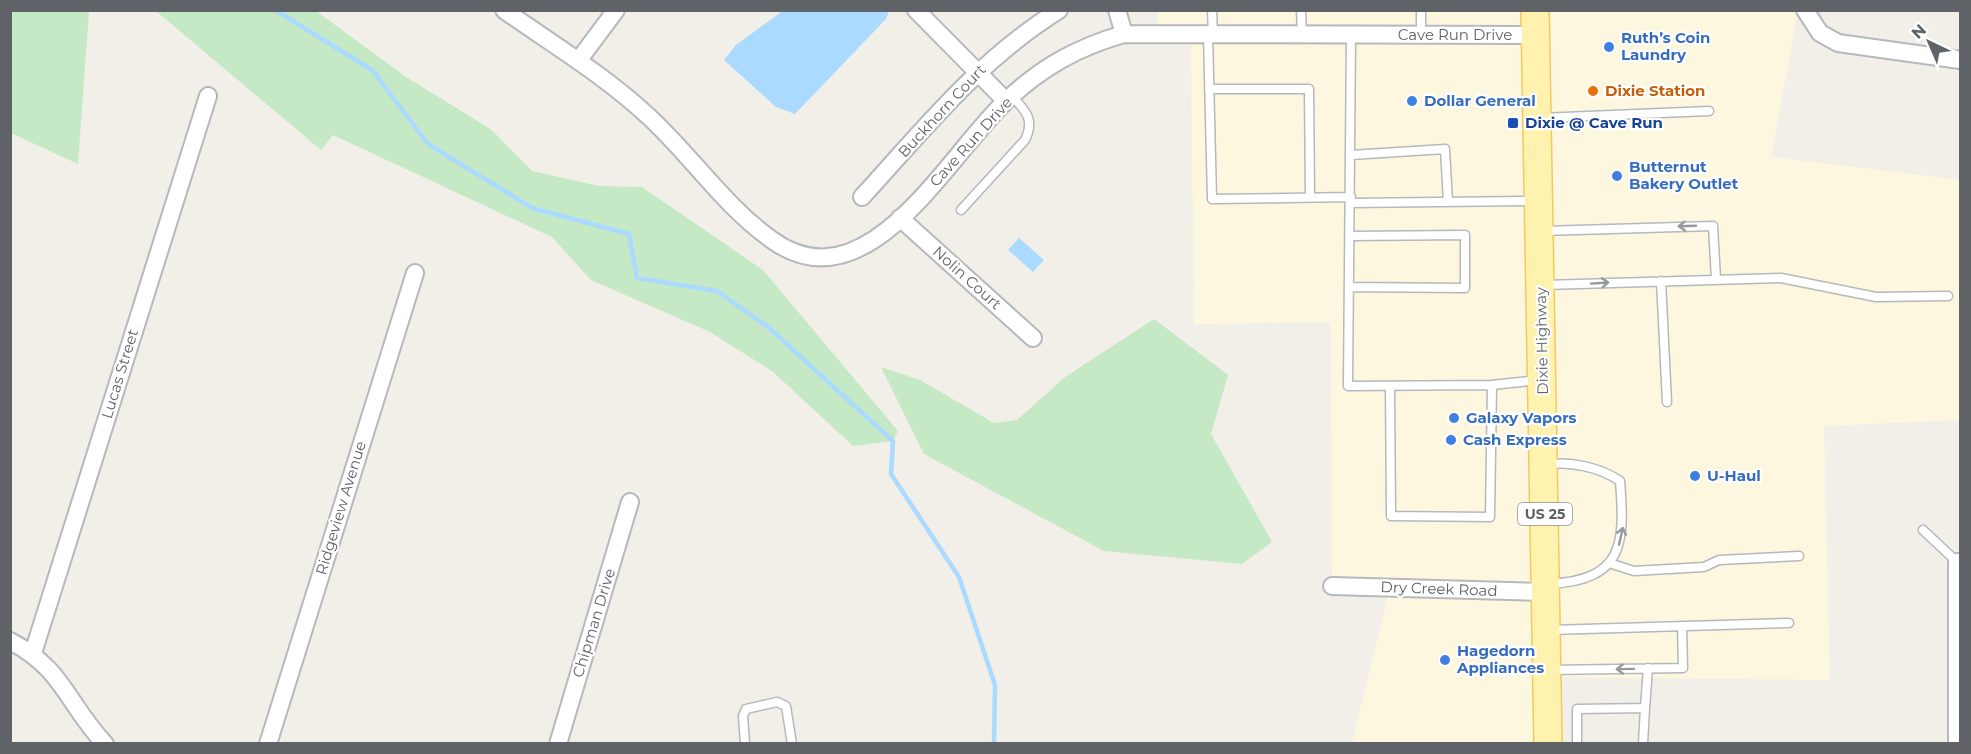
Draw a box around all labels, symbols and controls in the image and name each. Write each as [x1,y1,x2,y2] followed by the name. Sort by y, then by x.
[1899,12,1959,72] north arrow
[1908,20,1930,43] text: N
[1398,25,1512,44] street label: Cave Run Drive
[1621,28,1710,64] place label: Ruth’s Coin Laundry
[1602,40,1616,54] marker: Ruth’s Coin Laundry
[894,60,990,161] street label: Buckhorn Court
[1605,81,1705,100] place label: Dixie Station
[1586,84,1600,98] marker: Dixie Station
[1424,91,1536,110] place label: Dollar General
[925,93,1016,191] street label: Cave Run Drive
[1405,94,1419,108] marker: Dollar General
[1525,113,1663,132] place label: Dixie @ Cave Run
[1506,116,1520,130] marker: Dixie @ Cave Run
[1629,157,1739,193] place label: Butternut Bakery Outlet
[1610,169,1624,183] marker: Butternut Bakery Outlet
[1677,221,1697,232] one-way arrow
[929,242,1006,313] street label: Nolin Court
[1589,277,1609,288] one-way arrow
[1531,286,1552,395] street label: Dixie Highway
[97,327,142,421] street label: Lucas Street
[1466,408,1577,427] place label: Galaxy Vapors
[1447,411,1461,425] marker: Galaxy Vapors
[1463,430,1567,449] place label: Cash Express
[1444,433,1458,447] marker: Cash Express
[311,439,370,577] street label: Ridgeview Avenue
[1707,466,1761,485] place label: U-Haul
[1688,469,1702,483] marker: U-Haul
[1518,503,1572,525] road number: US 25
[1616,526,1628,545] one-way arrow
[568,566,619,680] street label: Chipman Drive
[1380,577,1498,600] street label: Dry Creek Road
[1456,641,1544,677] place label: Hagedorn Appliances
[1438,653,1452,667] marker: Hagedorn Appliances
[1615,663,1635,675] one-way arrow

